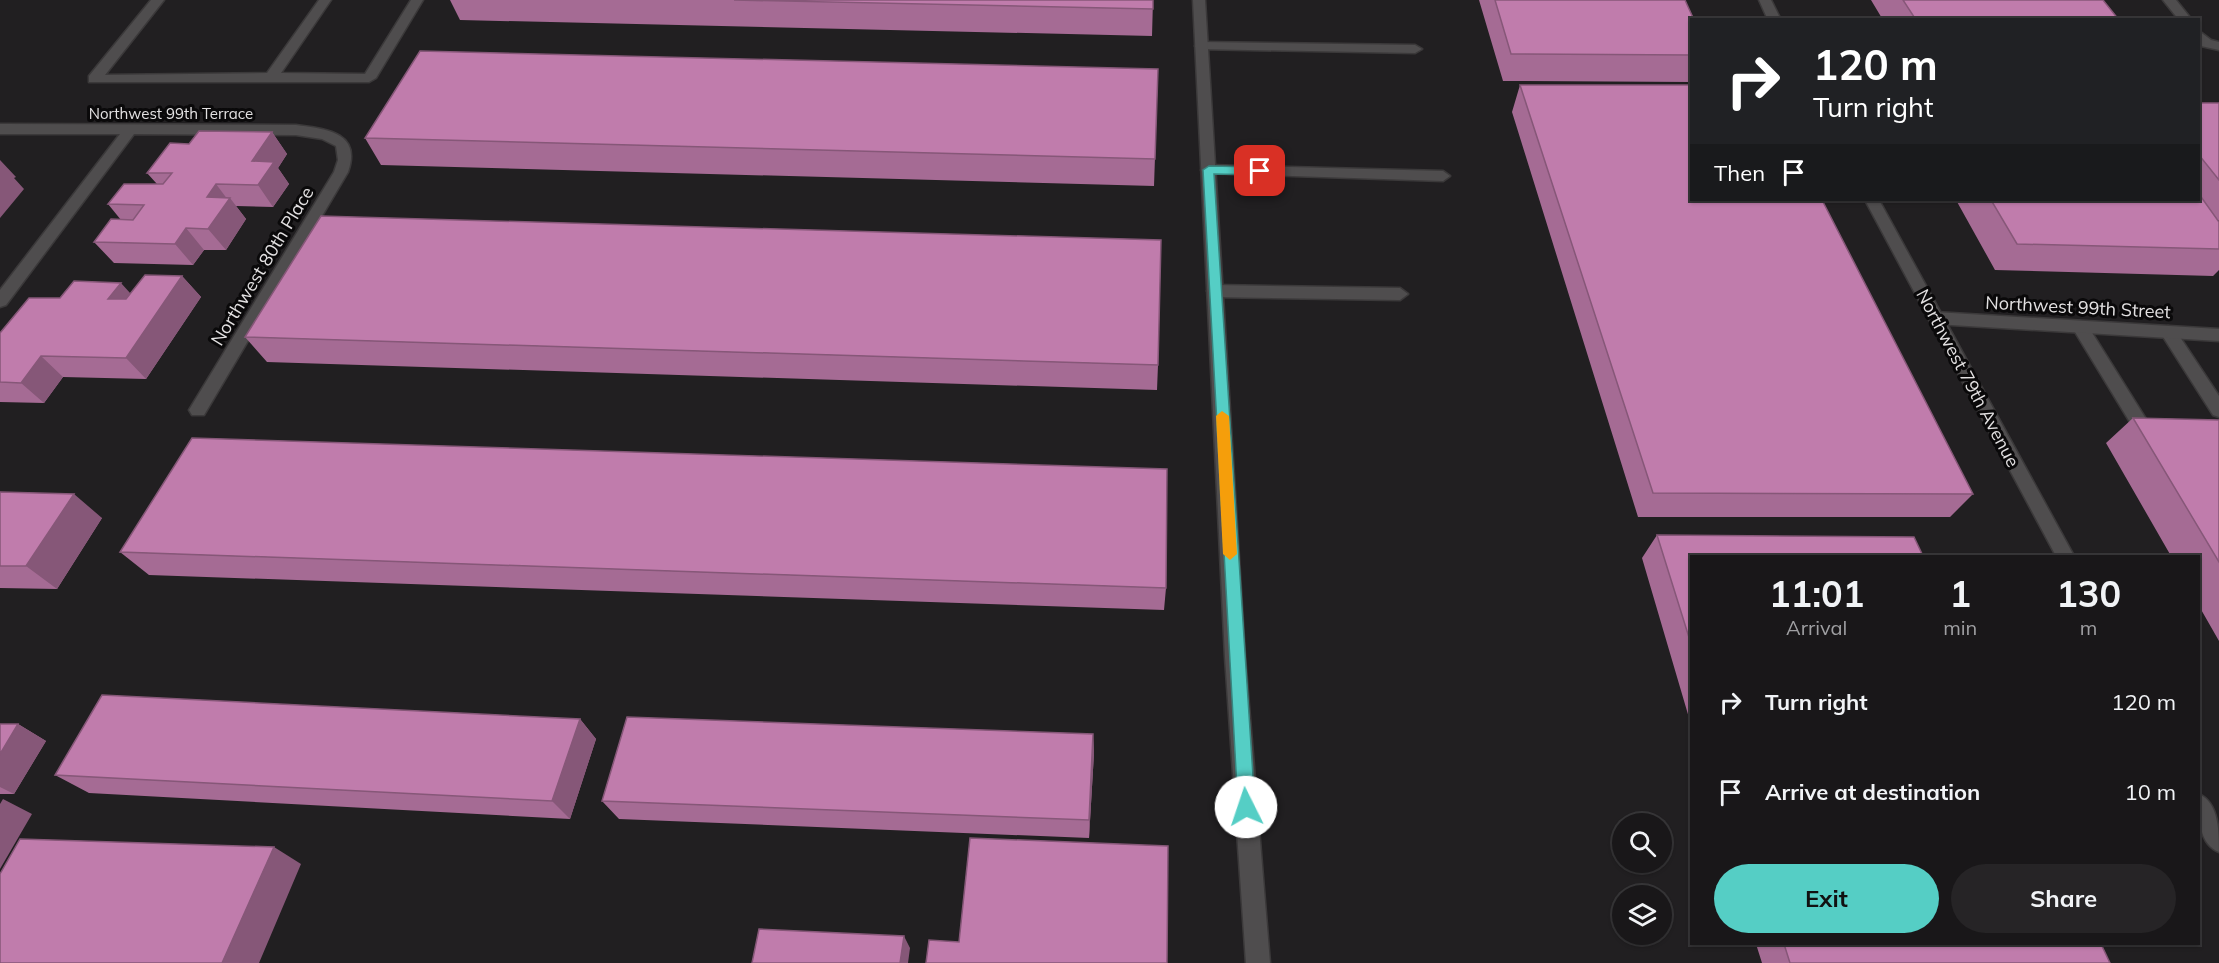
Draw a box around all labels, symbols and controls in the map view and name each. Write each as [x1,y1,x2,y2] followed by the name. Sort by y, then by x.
[1813,38,1938,91] text: 120 m
[1714,42,1792,120] icon: right
[1813,90,1933,124] text: Turn right
[89,104,253,123] street label: Northwest 99th Terrace
[1234,145,1285,196] pin
[1243,154,1276,187] icon: arrive
[1777,156,1810,189] icon: arrive
[1714,159,1765,187] text: Then
[206,182,318,350] street label: Northwest 80th Place
[1911,285,2025,471] street label: Northwest 79th Avenue
[1985,291,2171,323] street label: Northwest 99th Street
[1769,571,1864,616] text: 11:01
[1949,571,1971,616] text: 1
[2056,571,2121,616] text: 130
[1786,615,1847,640] text: Arrival
[1943,615,1977,640] text: min
[2080,615,2097,640] text: m
[1714,686,1747,719] icon: right
[1765,688,1868,716] text: Turn right
[2111,688,2176,716] text: 120 m
[1214,775,1278,839] position arrow
[1714,776,1747,809] icon: arrive
[1765,778,1980,806] text: Arrive at destination
[2125,778,2176,806] text: 10 m
[1612,813,1672,945] map controls
[1612,813,1672,873] button: search
[1714,864,1939,933] button: Exit
[1951,864,2176,933] button: Share
[1612,885,1672,945] button: layers

